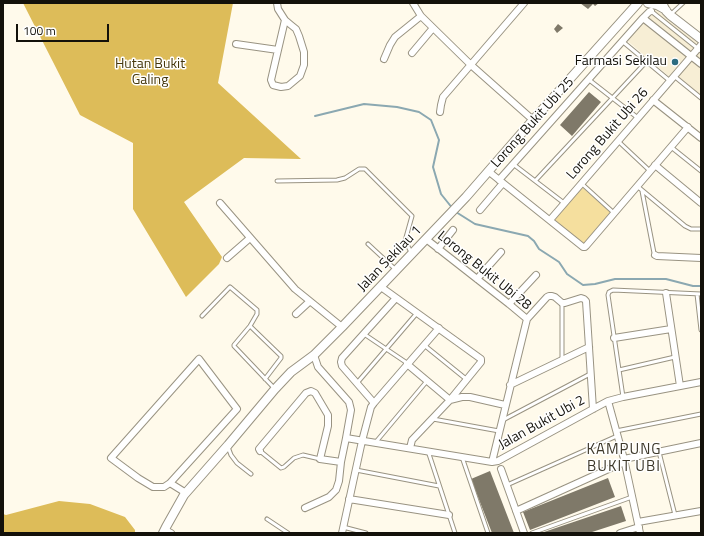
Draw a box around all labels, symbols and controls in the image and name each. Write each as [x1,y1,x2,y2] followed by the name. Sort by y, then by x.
[18,16,111,42] scale bar
[23,21,56,40] text: 100 m
[575,54,667,70] place label: Farmasi Sekilau
[115,57,185,90] park label: Hutan Bukit Galing
[670,57,680,67] marker: Farmasi Sekilau
[488,74,578,172] street label: Lorong Bukit Ubi 25
[564,85,652,183] street label: Lorong Bukit Ubi 26
[354,223,426,295] street label: Jalan Sekilau 1
[434,228,534,314] street label: Lorong Bukit Ubi 28
[496,392,588,454] street label: Jalan Bukit Ubi 2
[586,441,662,476] district label: KAMPUNG BUKIT UBI

